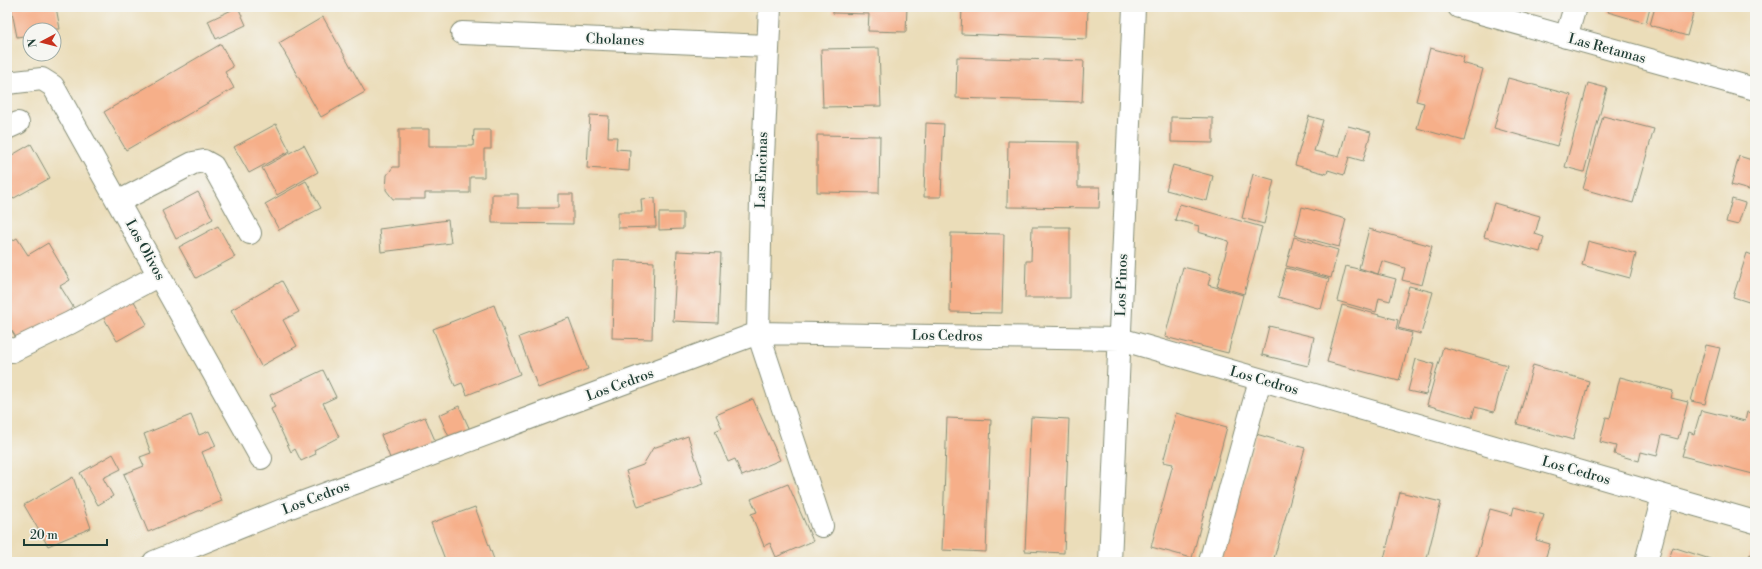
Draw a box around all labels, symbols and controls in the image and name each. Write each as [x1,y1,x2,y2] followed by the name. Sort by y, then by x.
[22,22,62,62] north arrow
[585,30,645,50] street label: Cholanes
[1566,30,1648,68] street label: Las Retamas
[26,38,41,48] text: N
[752,131,772,209] street label: Las Encinas
[121,217,169,283] street label: Los Olivos
[1112,253,1132,317] street label: Los Pinos
[912,326,982,346] street label: Los Cedros
[1228,363,1300,399] street label: Los Cedros
[584,364,656,406] street label: Los Cedros
[1540,453,1612,489] street label: Los Cedros
[280,477,352,519] street label: Los Cedros
[24,521,107,547] scale bar
[30,528,58,543] text: 20 m

